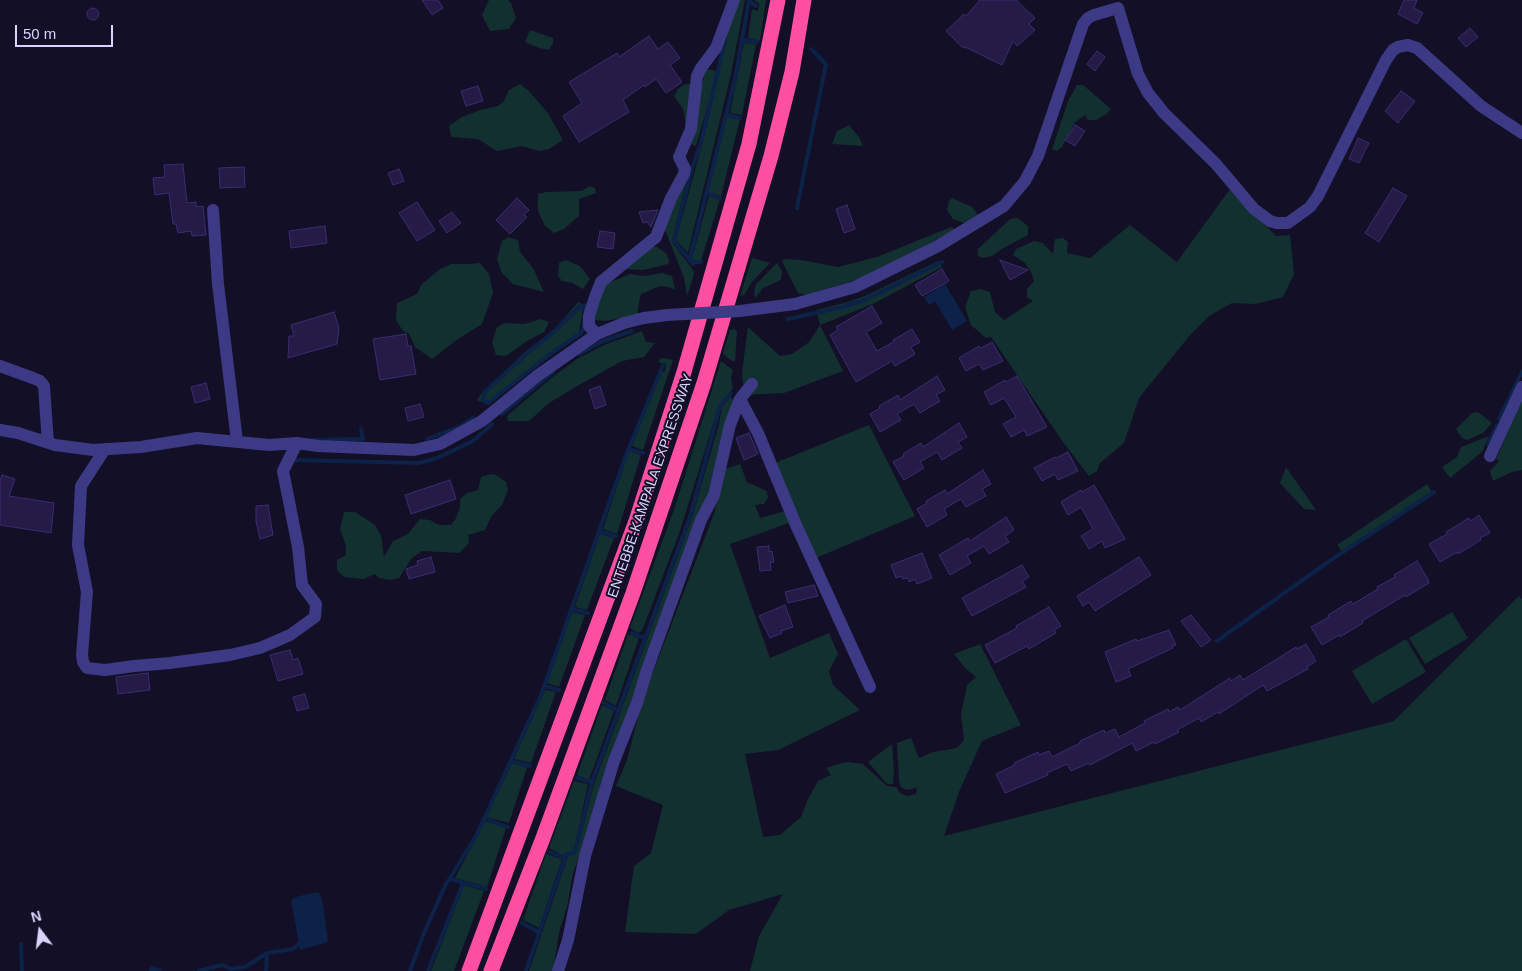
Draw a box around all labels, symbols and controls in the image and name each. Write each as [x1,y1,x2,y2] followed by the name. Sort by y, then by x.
[18,15,115,47] scale bar
[23,25,56,42] text: 50 m
[605,372,697,600] street label: ENTEBBE-KAMPALA EXPRESSWAY
[15,906,65,956] north arrow
[29,907,43,926] text: N

